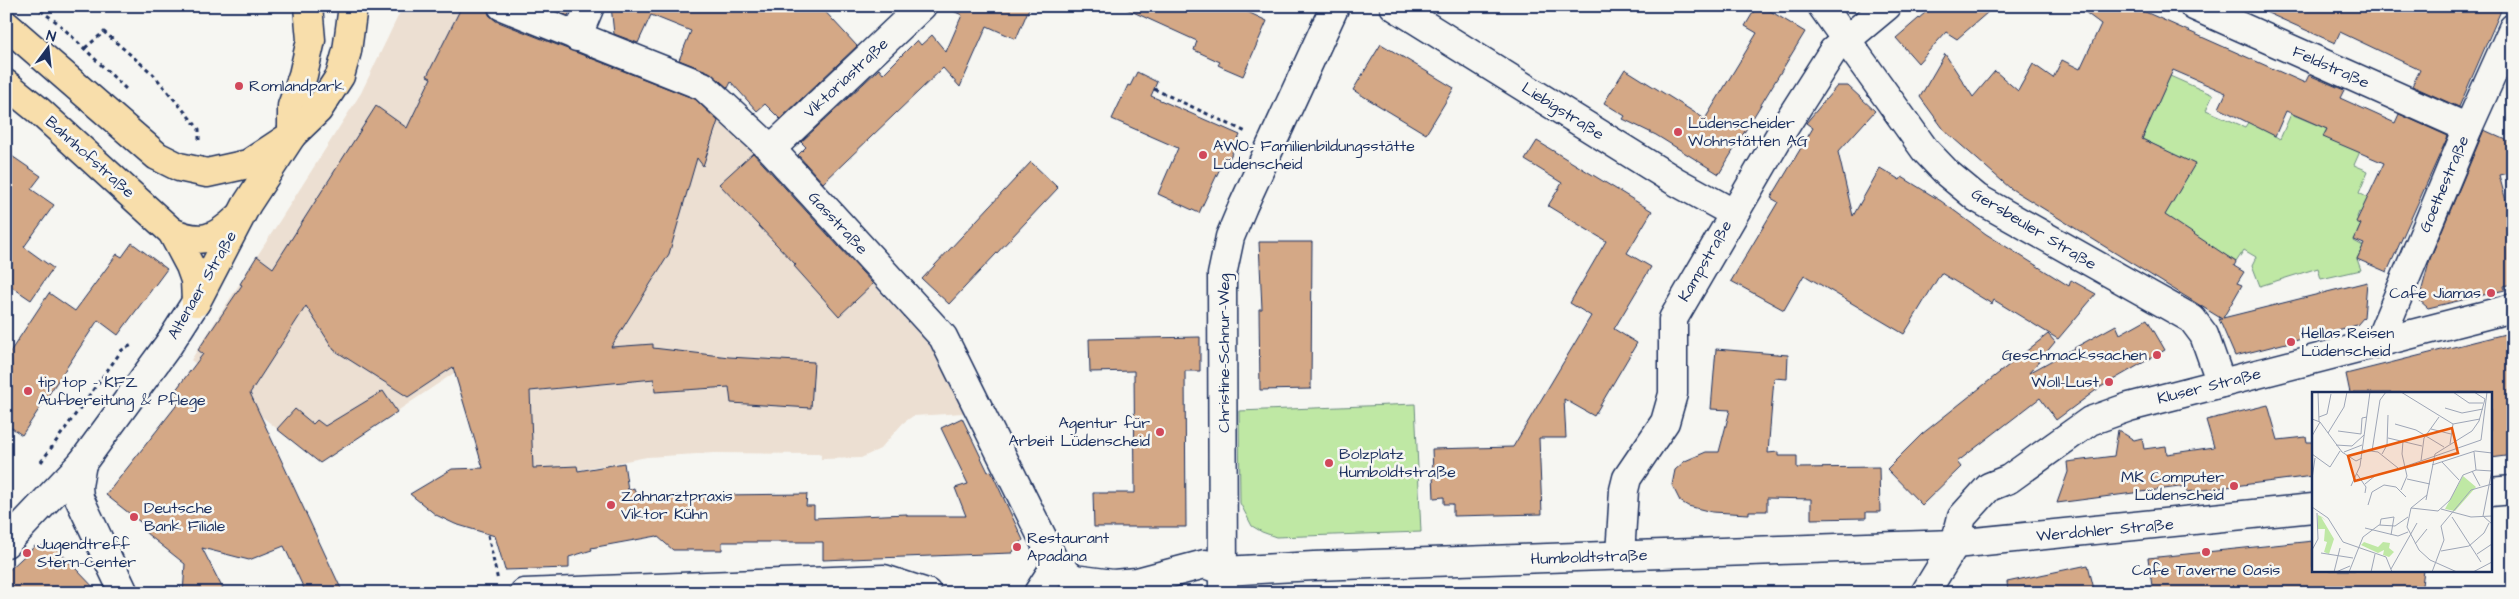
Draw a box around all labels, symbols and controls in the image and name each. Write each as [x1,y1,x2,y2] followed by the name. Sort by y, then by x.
[22,22,72,72] north arrow
[44,26,58,47] text: N
[799,33,893,123] street label: Viktoriastraße
[2289,40,2373,94] street label: Feldstraße
[249,75,345,97] place label: Romlandpark
[1517,77,1609,146] street label: Liebigstraße
[233,80,245,92] marker: Romlandpark
[41,111,140,203] street label: Bahnhofstraße
[1688,112,1808,152] place label: Lüdenscheider Wohnstätten AG
[1672,126,1684,138] marker: Lüdenscheider Wohnstätten AG
[2414,132,2474,236] street label: Goethestraße
[1213,135,1415,175] place label: AWO- Familienbildungsstätte Lüdenscheid
[1197,149,1209,161] marker: AWO- Familienbildungsstätte Lüdenscheid
[1967,183,2101,275] street label: Gersbeuler Straße
[803,187,873,260] street label: Gasstraße
[1673,216,1737,306] street label: Kampstraße
[162,227,242,343] street label: Altenaer Straße
[1213,273,1236,433] street label: Christine-Schnur-Weg
[2389,282,2481,304] place label: Cafe Jiamas
[2485,287,2497,299] marker: Cafe Jiamas
[2301,322,2394,362] place label: Hellas Reisen Lüdenscheid
[2285,336,2297,348] marker: Hellas Reisen Lüdenscheid
[2002,344,2147,366] place label: Geschmackssachen
[2151,349,2163,361] marker: Geschmackssachen
[2155,362,2263,409] street label: Kluser Straße
[38,371,206,412] place label: tip top - KFZ Aufbereitung & Pflege
[2031,371,2100,393] place label: Woll-Lust
[2103,376,2115,388] marker: Woll-Lust
[22,385,34,397] marker: tip top - KFZ Aufbereitung & Pflege
[2312,392,2492,572] inset map
[1009,412,1150,452] place label: Agentur für Arbeit Lüdenscheid
[1154,426,1166,438] marker: Agentur für Arbeit Lüdenscheid
[1339,443,1456,483] place label: Bolzplatz Humboldtstraße
[1323,457,1335,469] marker: Bolzplatz Humboldtstraße
[2121,466,2224,506] place label: MK Computer Lüdenscheid
[2228,480,2240,492] marker: MK Computer Lüdenscheid
[621,485,733,525] place label: Zahnarztpraxis Viktor Kühn
[144,497,226,537] place label: Deutsche Bank Filiale
[605,499,617,511] marker: Zahnarztpraxis Viktor Kühn
[128,511,140,523] marker: Deutsche Bank Filiale
[2035,513,2175,547] street label: Werdohler Straße
[1027,527,1110,567] place label: Restaurant Apadana
[37,533,136,573] place label: Jugendtreff Stern-Center
[1011,541,1023,553] marker: Restaurant Apadana
[1530,544,1648,570] street label: Humboldtstraße
[2200,546,2212,558] marker: Cafe Taverne Oasis
[21,547,33,559] marker: Jugendtreff Stern-Center
[2132,559,2280,581] place label: Cafe Taverne Oasis

